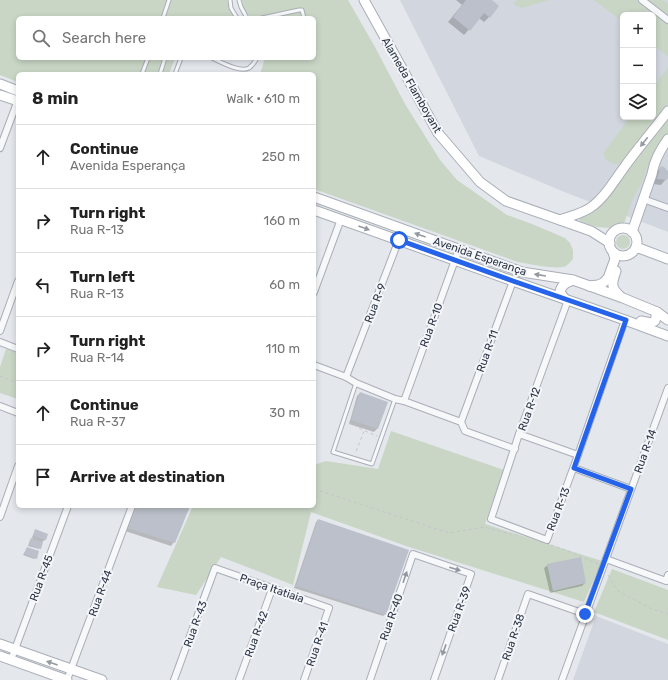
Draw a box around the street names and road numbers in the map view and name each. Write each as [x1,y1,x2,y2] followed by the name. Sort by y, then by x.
[379,35,444,136] street label: Alameda Flamboyant
[432,234,528,279] street label: Avenida Esperança
[362,282,389,325] street label: Rua R-9
[417,301,445,349] street label: Rua R-10
[474,328,501,374] street label: Rua R-11
[516,385,543,433] street label: Rua R-12
[631,427,660,475] street label: Rua R-14
[544,485,573,533] street label: Rua R-13
[27,553,56,603] street label: Rua R-45
[86,568,115,618] street label: Rua R-44
[238,571,306,606] street label: Praça Itatiaia
[445,584,474,634] street label: Rua R-39
[377,592,406,642] street label: Rua R-40
[181,599,210,649] street label: Rua R-43
[242,609,271,659] street label: Rua R-42
[499,612,527,662] street label: Rua R-38
[304,620,331,668] street label: Rua R-41

